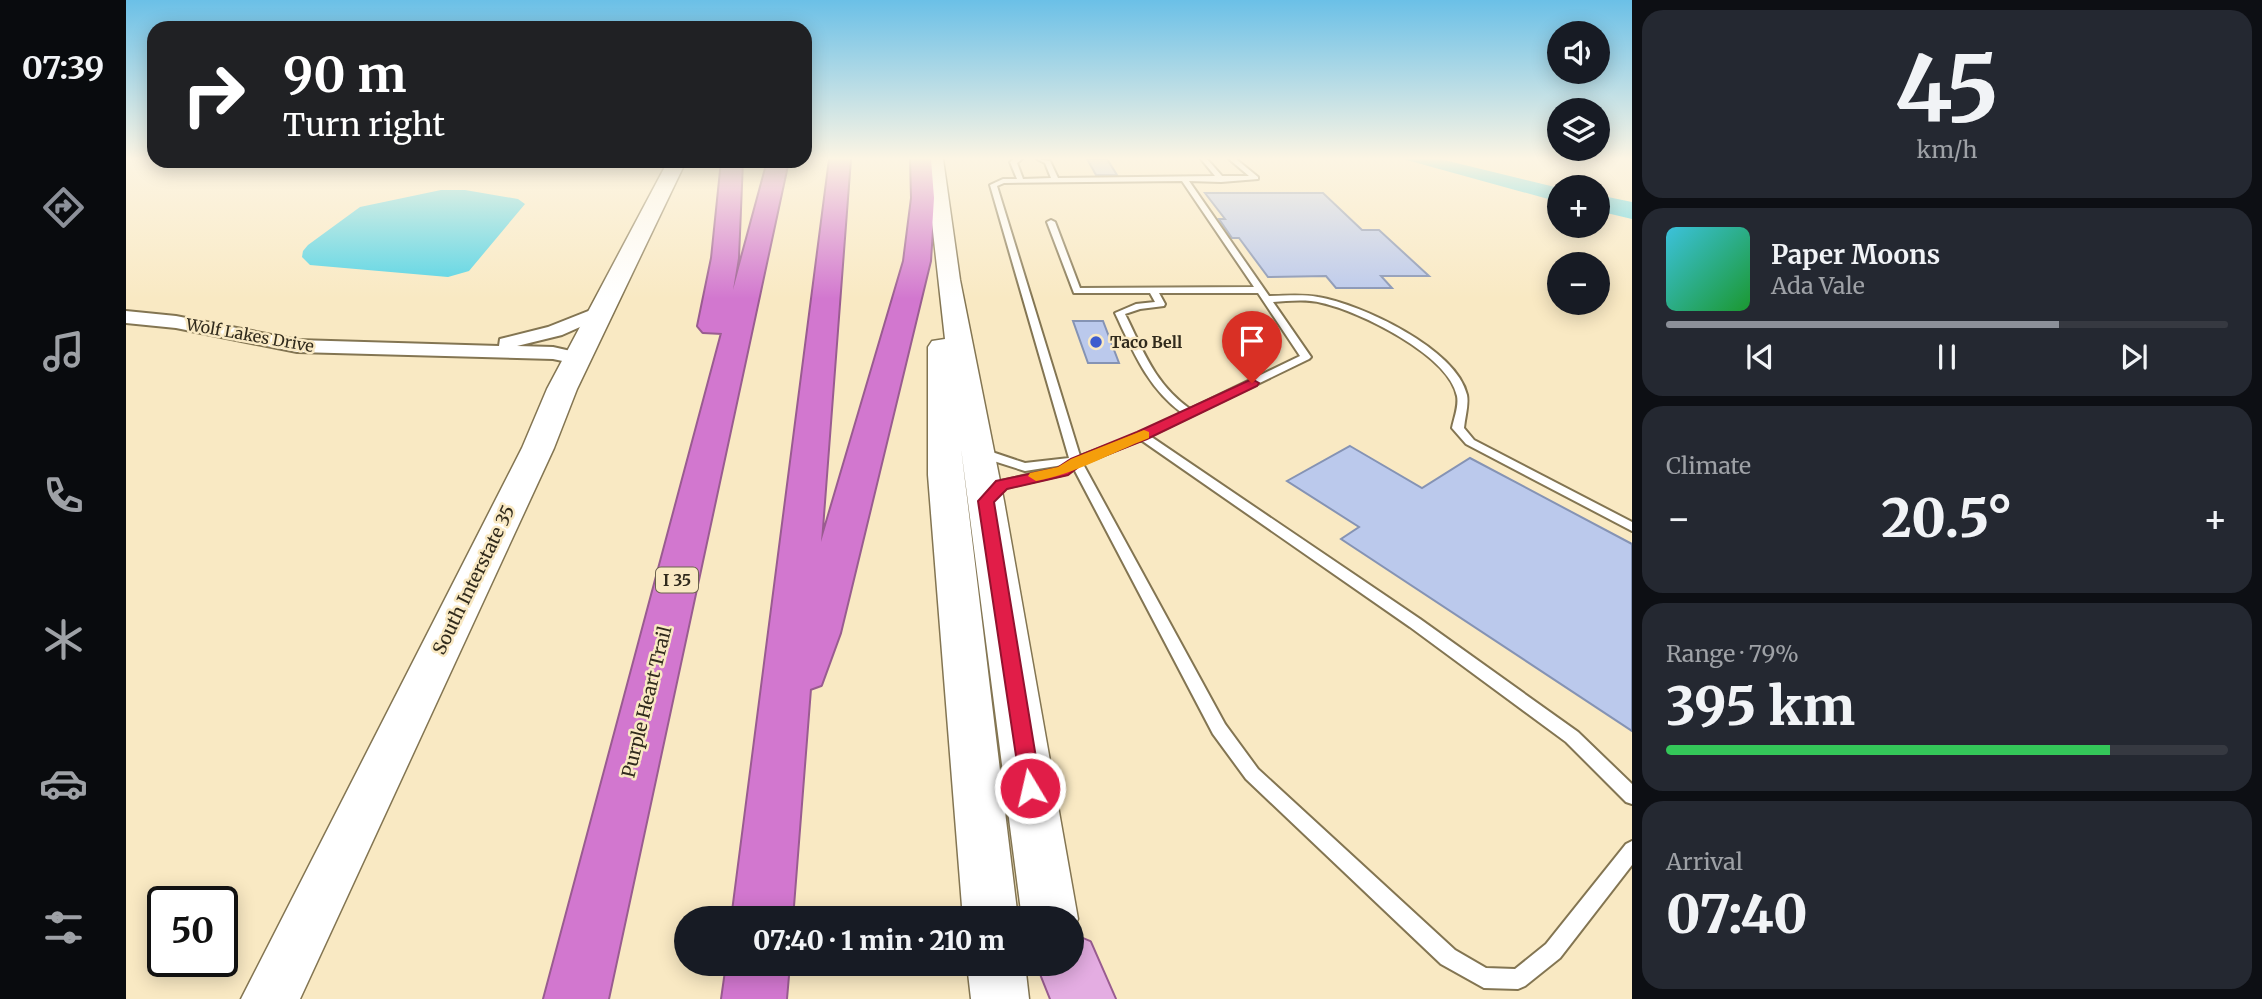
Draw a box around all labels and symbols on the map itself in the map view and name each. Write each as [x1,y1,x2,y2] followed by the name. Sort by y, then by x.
[1222,311,1282,383] pin
[183,314,316,356] street label: Wolf Lakes Drive
[1110,332,1182,352] place label: Taco Bell
[1088,334,1104,350] marker: Taco Bell
[427,501,520,658] street label: South Interstate 35
[656,568,698,593] road number: I 35
[617,623,677,780] street label: Purple Heart Trail
[993,751,1067,825] position arrow
[147,886,238,977] speed limit sign: 50

